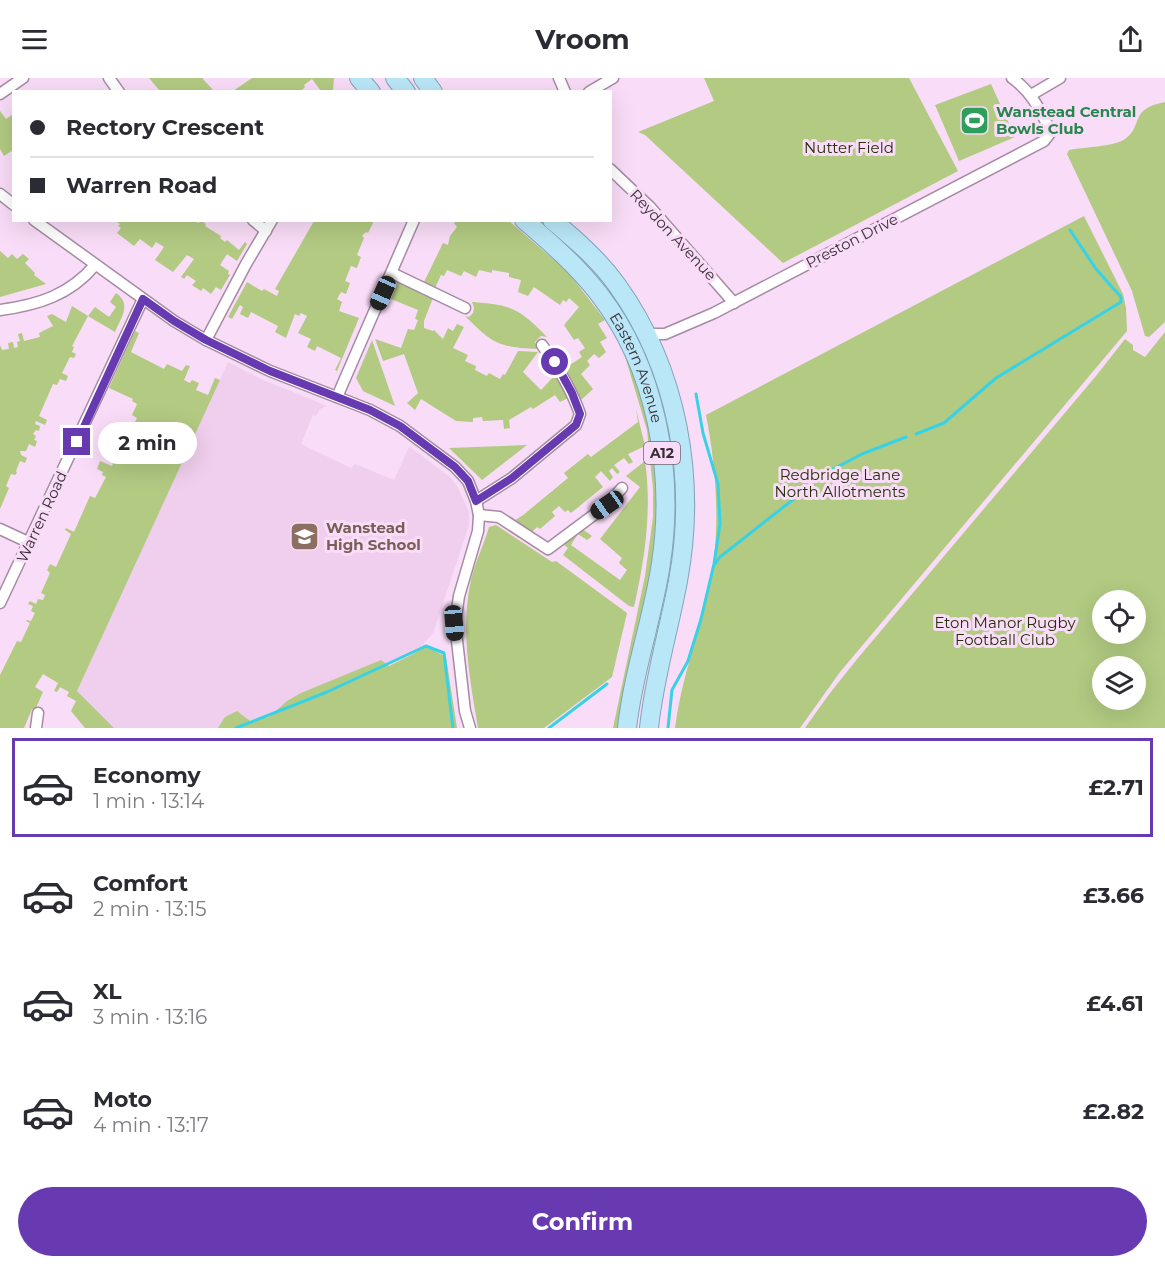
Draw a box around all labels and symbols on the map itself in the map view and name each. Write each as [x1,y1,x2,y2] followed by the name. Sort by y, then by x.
[996,102,1136,138] place label: Wanstead Central Bowls Club
[959,105,991,137] sports icon: Wanstead Central Bowls Club
[804,138,894,157] park label: Nutter Field
[626,185,721,284] street label: Reydon Avenue
[802,209,901,272] street label: Preston Drive
[367,273,399,313] car
[606,309,667,425] street label: Eastern Avenue
[541,348,568,375] route start
[98,421,197,463] callout: 2 min
[63,428,90,455] route end
[644,442,680,464] road number: A12
[775,465,905,501] park label: Redbridge Lane North Allotments
[12,468,71,566] street label: Warren Road
[587,487,627,523] car
[326,518,421,554] place label: Wanstead High School
[289,521,321,553] school or university icon: Wanstead High School
[443,604,465,642] car
[934,613,1076,649] park label: Eton Manor Rugby Football Club

